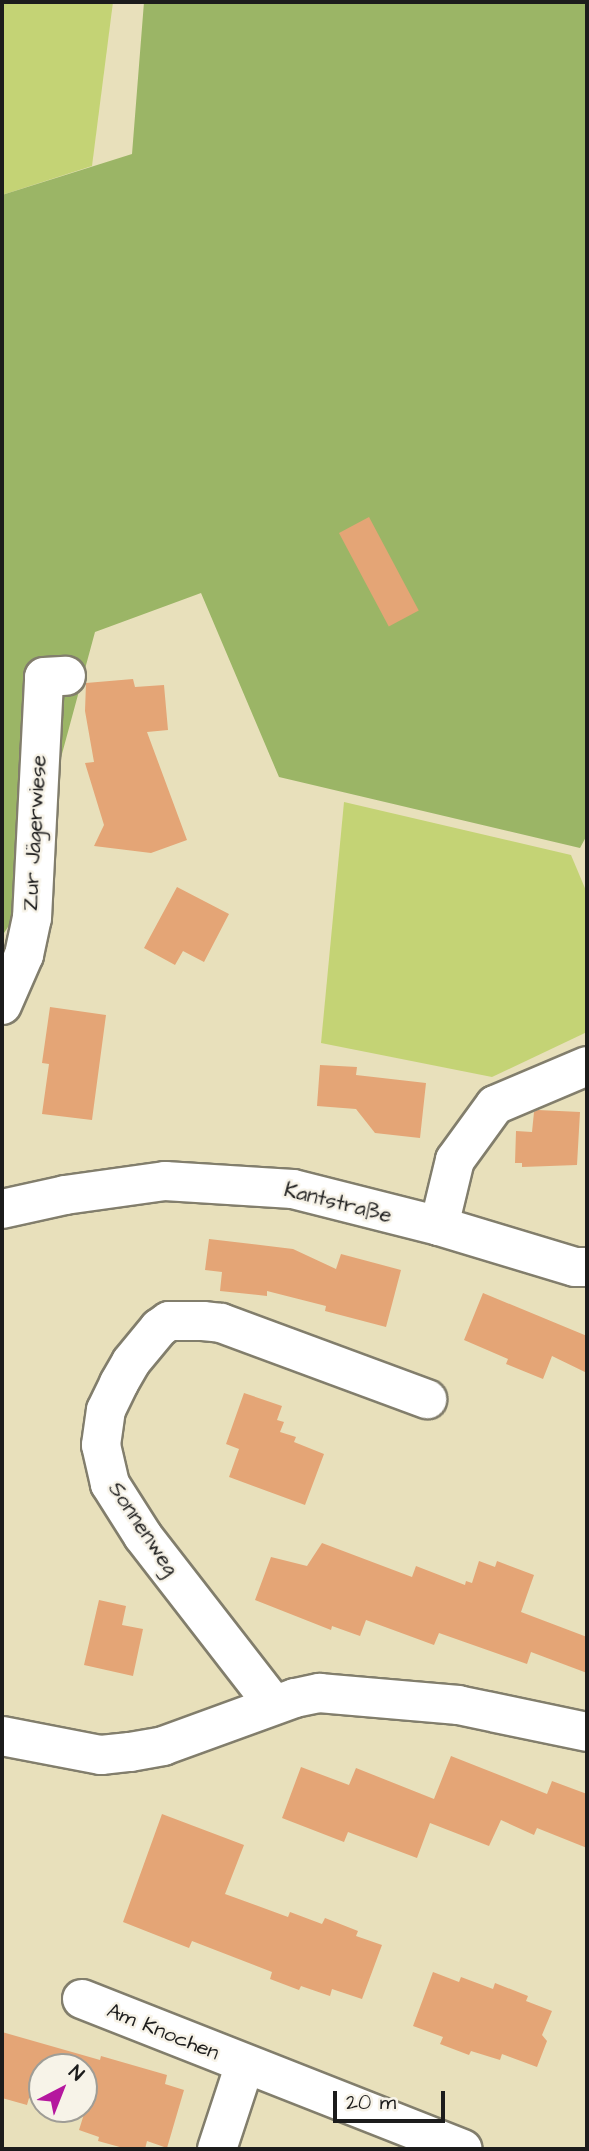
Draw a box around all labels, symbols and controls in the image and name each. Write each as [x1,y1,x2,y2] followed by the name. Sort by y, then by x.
[18,754,52,912] street label: Zur Jägerwiese
[282,1177,394,1229] street label: Kantstraße
[103,1477,183,1581] street label: Sonnenweg
[103,1998,223,2066] street label: Am Knochen
[28,2053,98,2123] north arrow
[63,2059,90,2088] text: N
[337,2078,449,2122] scale bar
[346,2088,396,2117] text: 20 m

